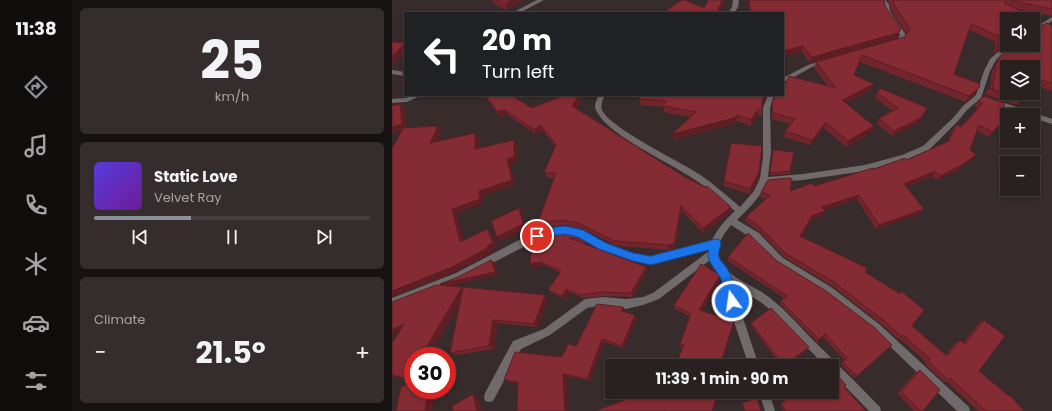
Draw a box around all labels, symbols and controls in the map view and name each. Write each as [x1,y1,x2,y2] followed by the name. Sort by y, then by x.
[1000,12,1040,196] map controls
[1000,12,1040,52] button: sound
[15,16,57,41] text: 11:38
[482,21,552,60] text: 20 m
[200,24,264,97] text: 25
[416,28,468,80] icon: left
[482,59,554,84] text: Turn left
[1000,60,1040,100] button: layers
[22,73,50,101] icon: directions
[215,87,249,106] text: km/h
[1000,108,1040,148] button: +
[22,132,50,160] icon: music
[1000,156,1040,196] button: −
[154,166,238,187] text: Static Love
[154,188,222,207] text: Velvet Ray
[22,191,50,219] icon: phone
[520,219,554,253] pin
[526,225,548,247] icon: arrive
[129,226,151,248] icon: previous
[221,226,243,248] icon: pause
[313,226,335,248] icon: next
[22,250,50,278] icon: climate
[711,280,753,322] position arrow
[22,309,50,337] icon: car
[94,310,145,329] text: Climate
[195,331,266,374] text: 21.5°
[94,337,106,368] text: −
[355,337,370,368] text: +
[404,347,456,399] speed limit sign: 30
[22,367,50,395] icon: filters
[656,368,788,389] text: 11:39 · 1 min · 90 m

